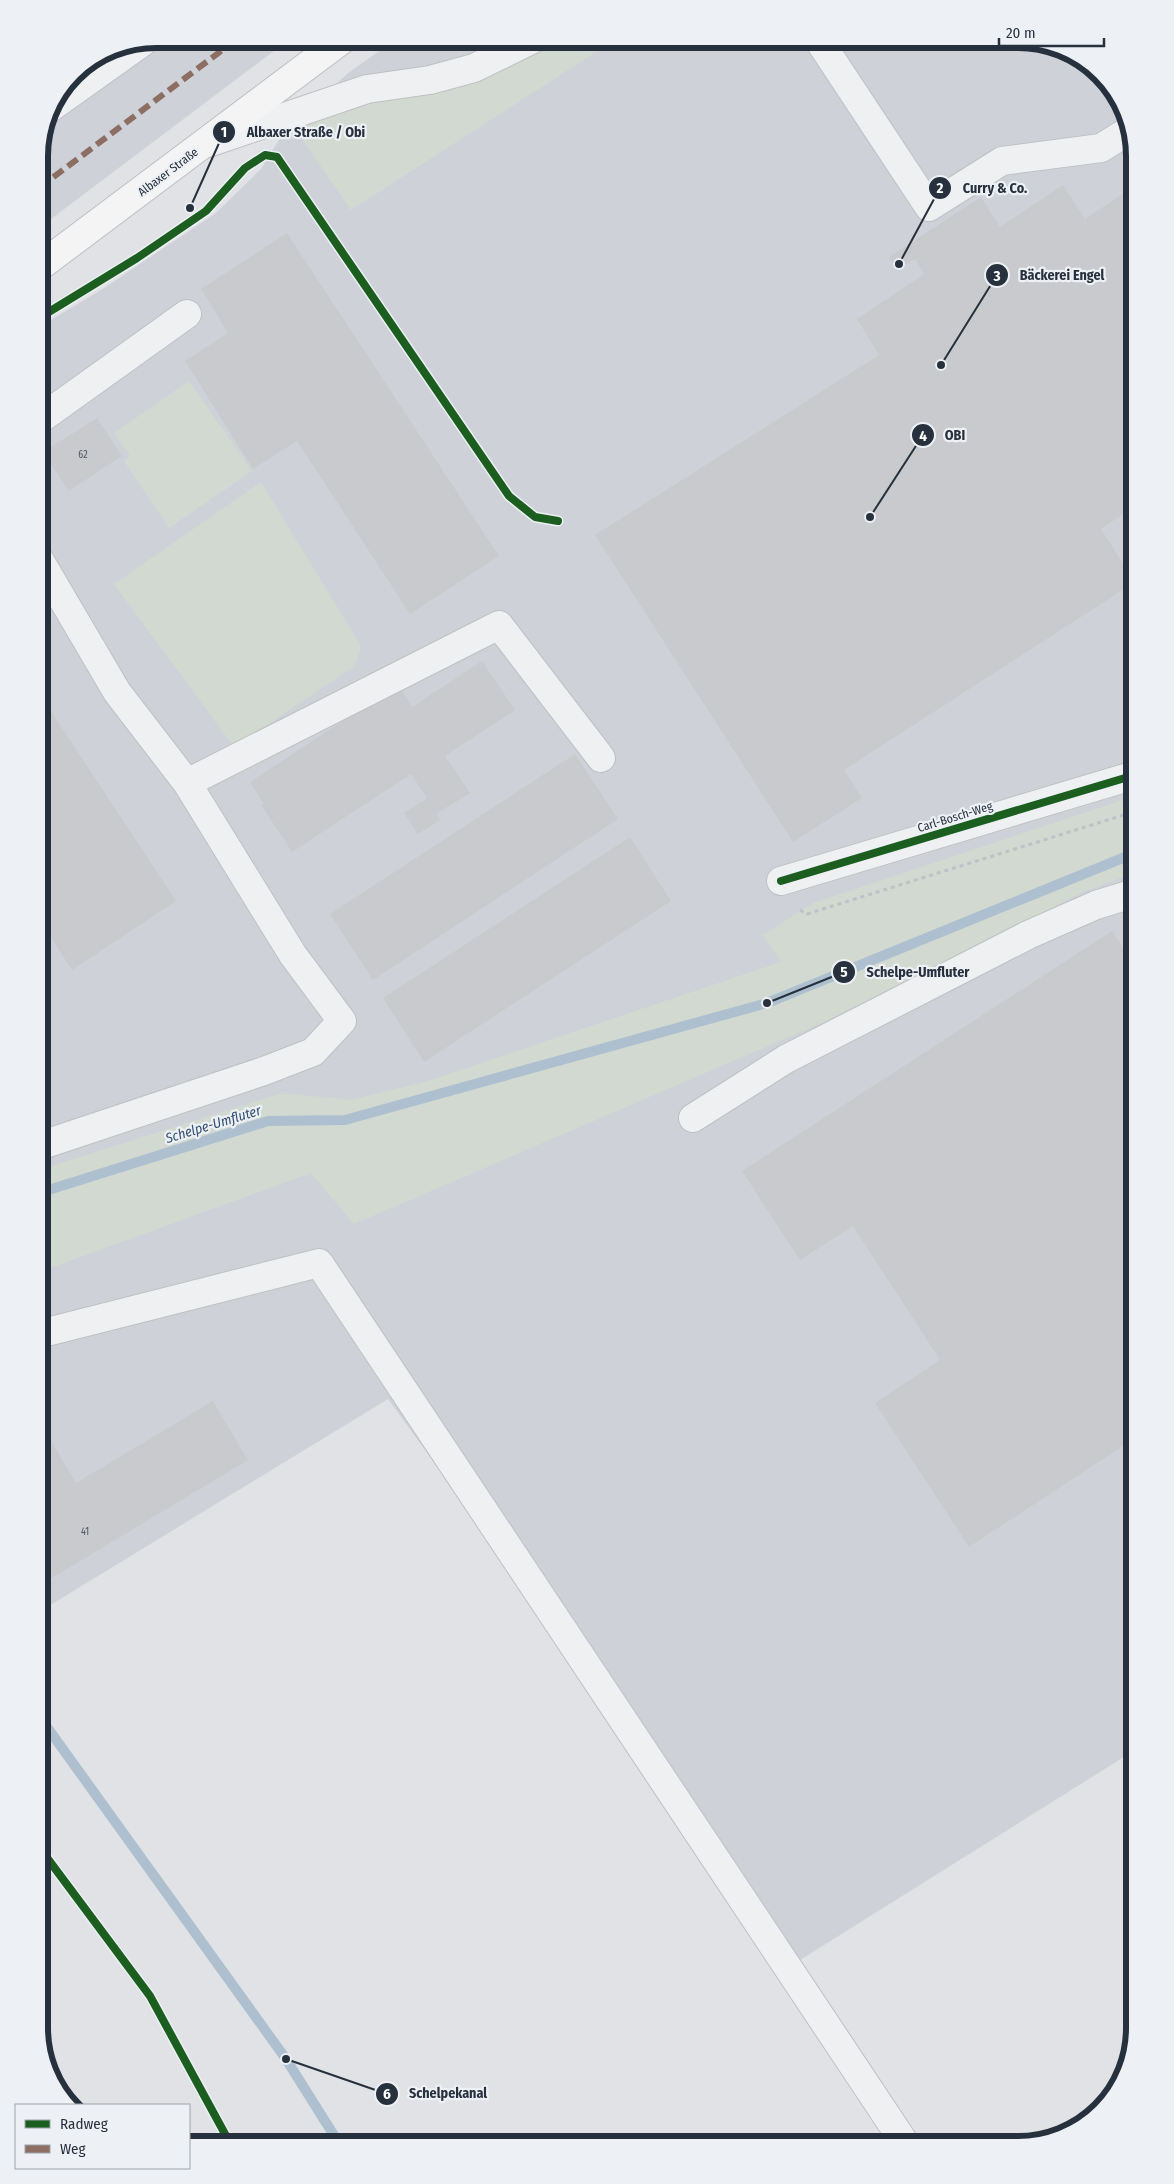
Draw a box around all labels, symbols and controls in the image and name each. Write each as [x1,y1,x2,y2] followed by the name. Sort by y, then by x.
[999,15,1104,47] scale bar
[1006,24,1036,42] text: 20 m
[212,117,375,146] callout: Albaxer Straße / Obi
[221,123,227,141] text: 1
[246,124,366,141] text: Albaxer Straße / Obi
[135,145,201,199] street label: Albaxer Straße
[928,173,1037,202] callout: Curry & Co.
[936,179,944,197] text: 2
[963,180,1027,197] text: Curry & Co.
[985,261,1114,290] callout: Bäckerei Engel
[992,267,1001,285] text: 3
[1020,267,1105,284] text: Bäckerei Engel
[910,421,976,450] callout: OBI
[919,427,927,445] text: 4
[945,427,965,444] text: OBI
[78,449,88,461] house number: 62
[916,799,995,835] street label: Carl-Bosch-Weg
[831,957,979,986] callout: Schelpe-Umfluter
[840,963,848,981] text: 5
[867,964,970,981] text: Schelpe-Umfluter
[162,1102,264,1147] water label: Schelpe-Umfluter
[81,1526,89,1538] house number: 41
[374,2079,497,2108] callout: Schelpekanal
[383,2085,391,2103] text: 6
[409,2085,487,2102] text: Schelpekanal
[15,2104,190,2169] legend
[60,2115,108,2133] text: Radweg
[60,2140,86,2158] text: Weg

